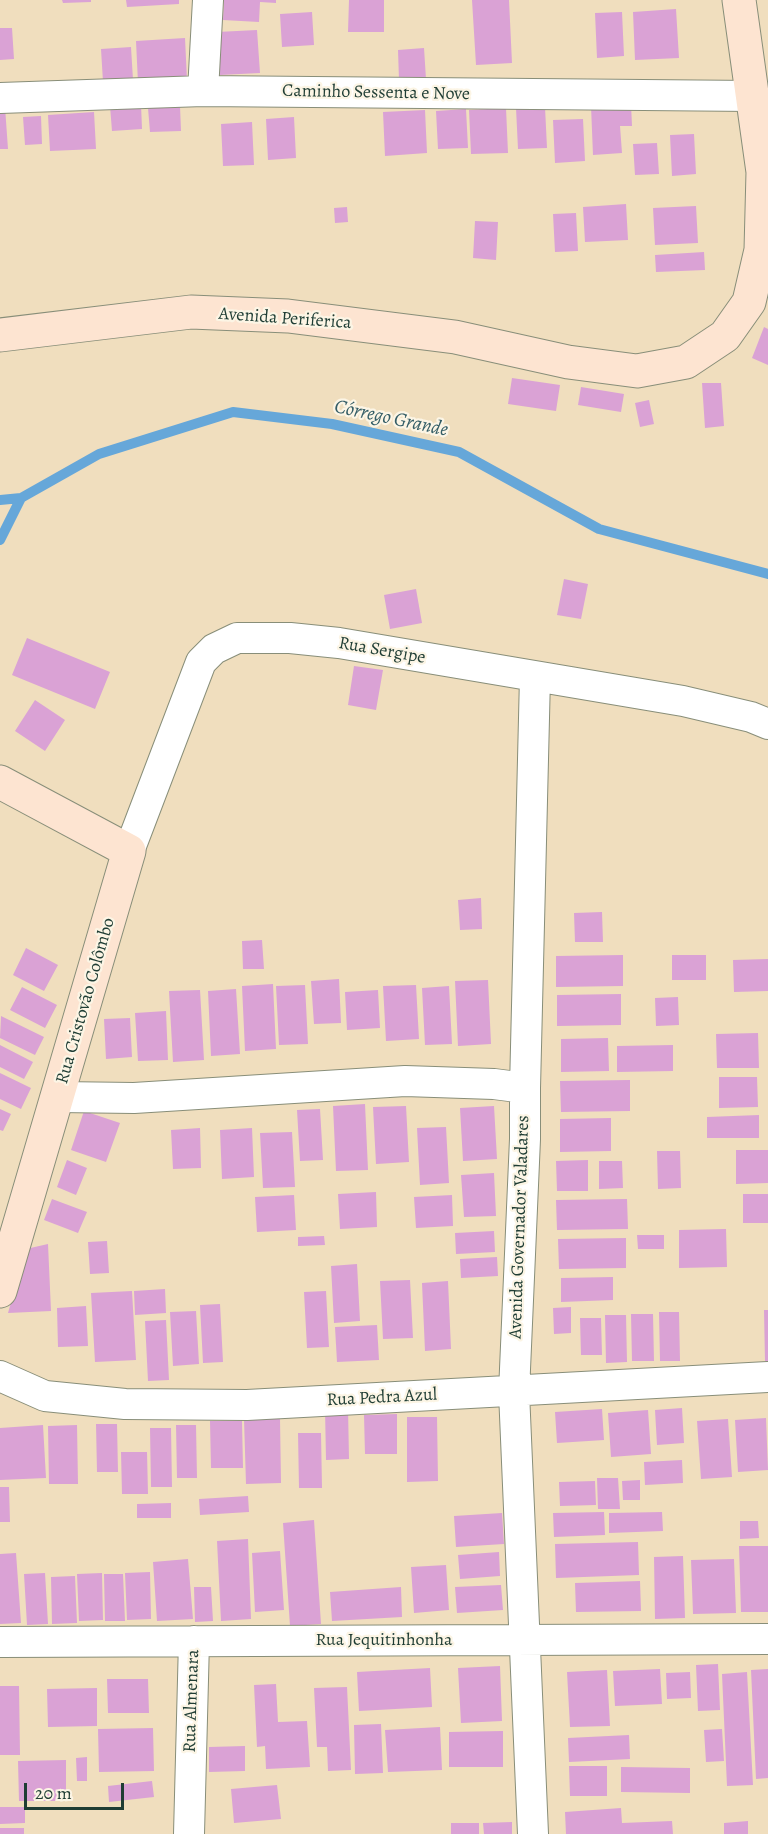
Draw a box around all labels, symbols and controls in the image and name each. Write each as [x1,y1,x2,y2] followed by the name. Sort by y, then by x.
[282,81,470,105] street label: Caminho Sessenta e Nove
[218,304,352,334] street label: Avenida Periferica
[332,395,450,443] water label: Córrego Grande
[337,633,427,669] street label: Rua Sergipe
[52,915,120,1087] street label: Rua Cristovão Colômbo
[505,1115,535,1339] street label: Avenida Governador Valadares
[326,1384,438,1412] street label: Rua Pedra Azul
[316,1630,452,1652] street label: Rua Jequitinhonha
[179,1649,205,1753] street label: Rua Almenara
[27,1771,128,1809] scale bar
[35,1781,72,1805] text: 20 m

